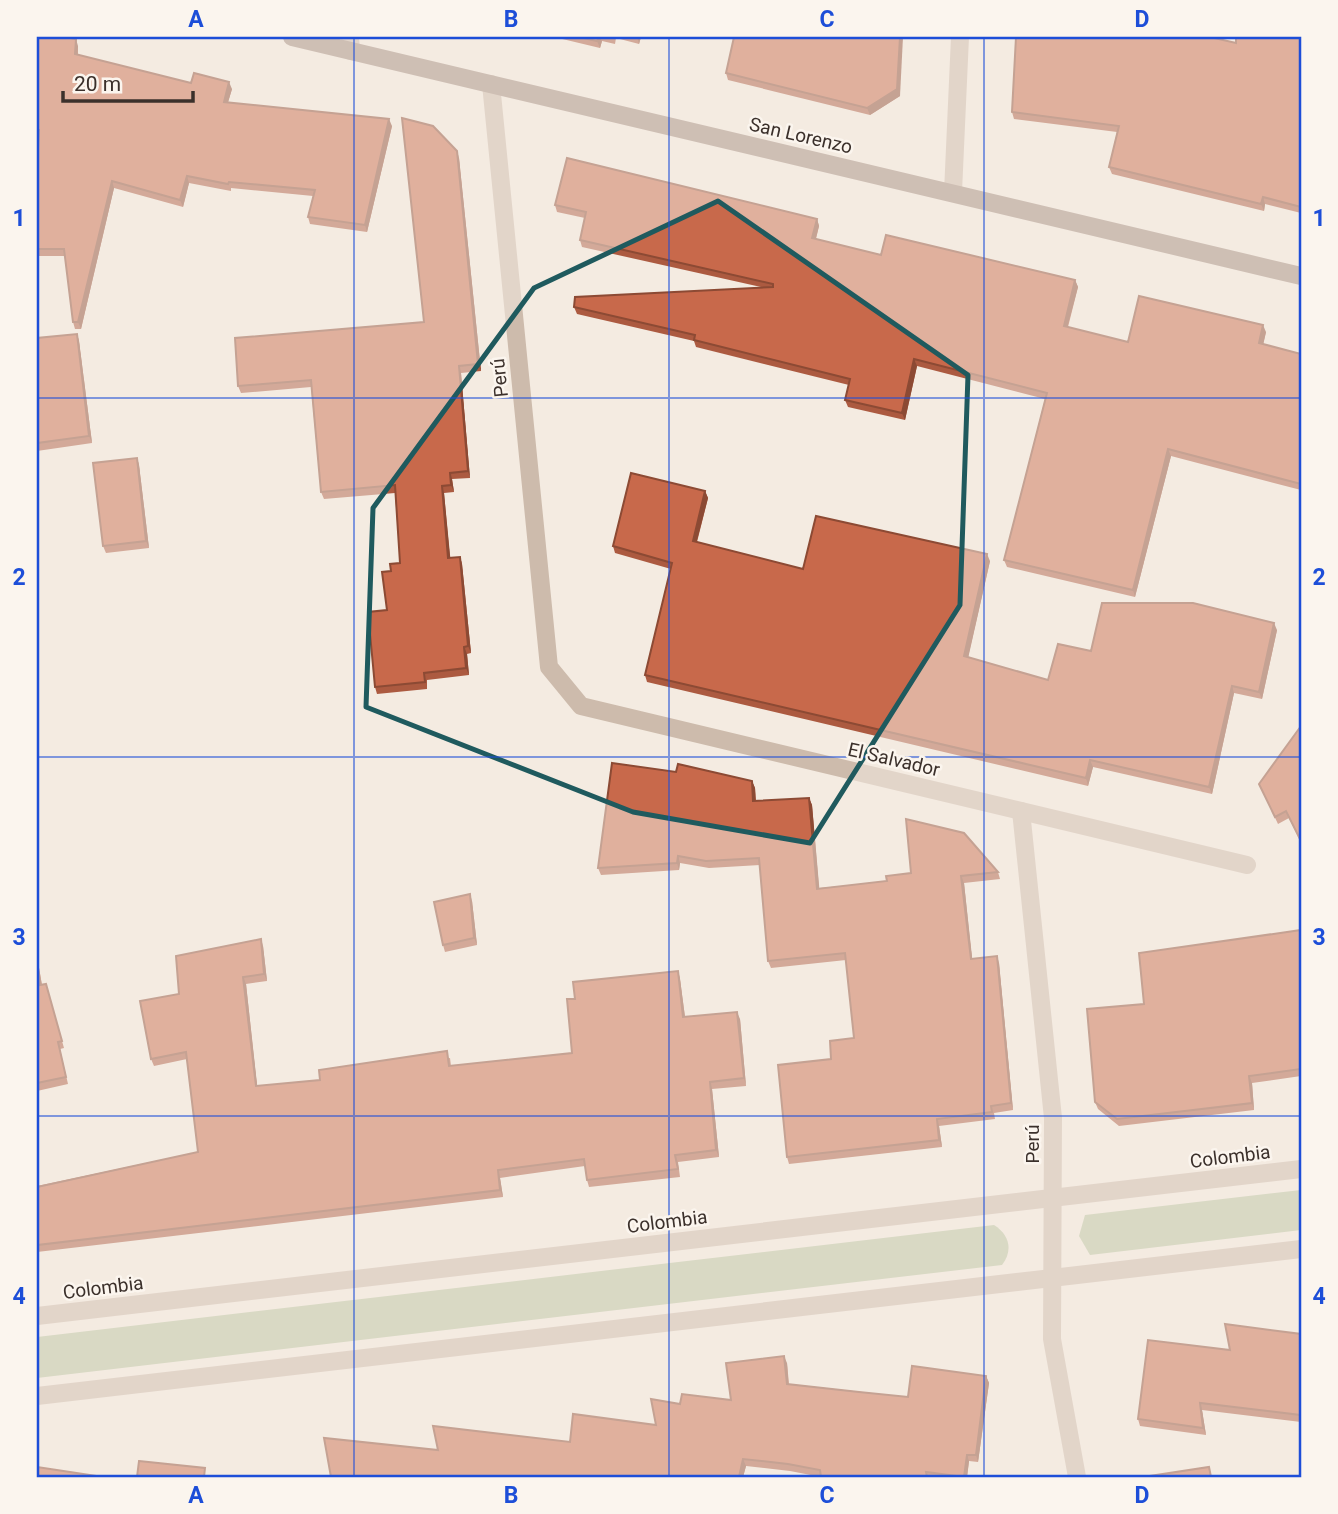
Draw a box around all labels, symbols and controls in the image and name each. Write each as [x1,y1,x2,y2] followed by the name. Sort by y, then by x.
[188,6,204,33] text: A
[504,6,518,33] text: B
[819,6,835,33] text: C
[1135,6,1149,33] text: D
[63,60,192,104] scale bar
[74,72,121,96] text: 20 m
[747,112,855,158] street label: San Lorenzo
[12,205,26,232] text: 1
[1312,205,1326,232] text: 1
[486,357,513,398] street label: Perú
[12,564,26,591] text: 2
[1312,564,1326,591] text: 2
[846,738,943,781] street label: El Salvador
[12,924,26,951] text: 3
[1312,924,1326,951] text: 3
[1021,1125,1044,1163] street label: Perú
[1188,1140,1272,1173] street label: Colombia
[625,1205,709,1238] street label: Colombia
[61,1271,145,1304] street label: Colombia
[12,1283,26,1310] text: 4
[1312,1283,1326,1310] text: 4
[188,1482,204,1509] text: A
[504,1482,518,1509] text: B
[819,1482,835,1509] text: C
[1135,1482,1149,1509] text: D

